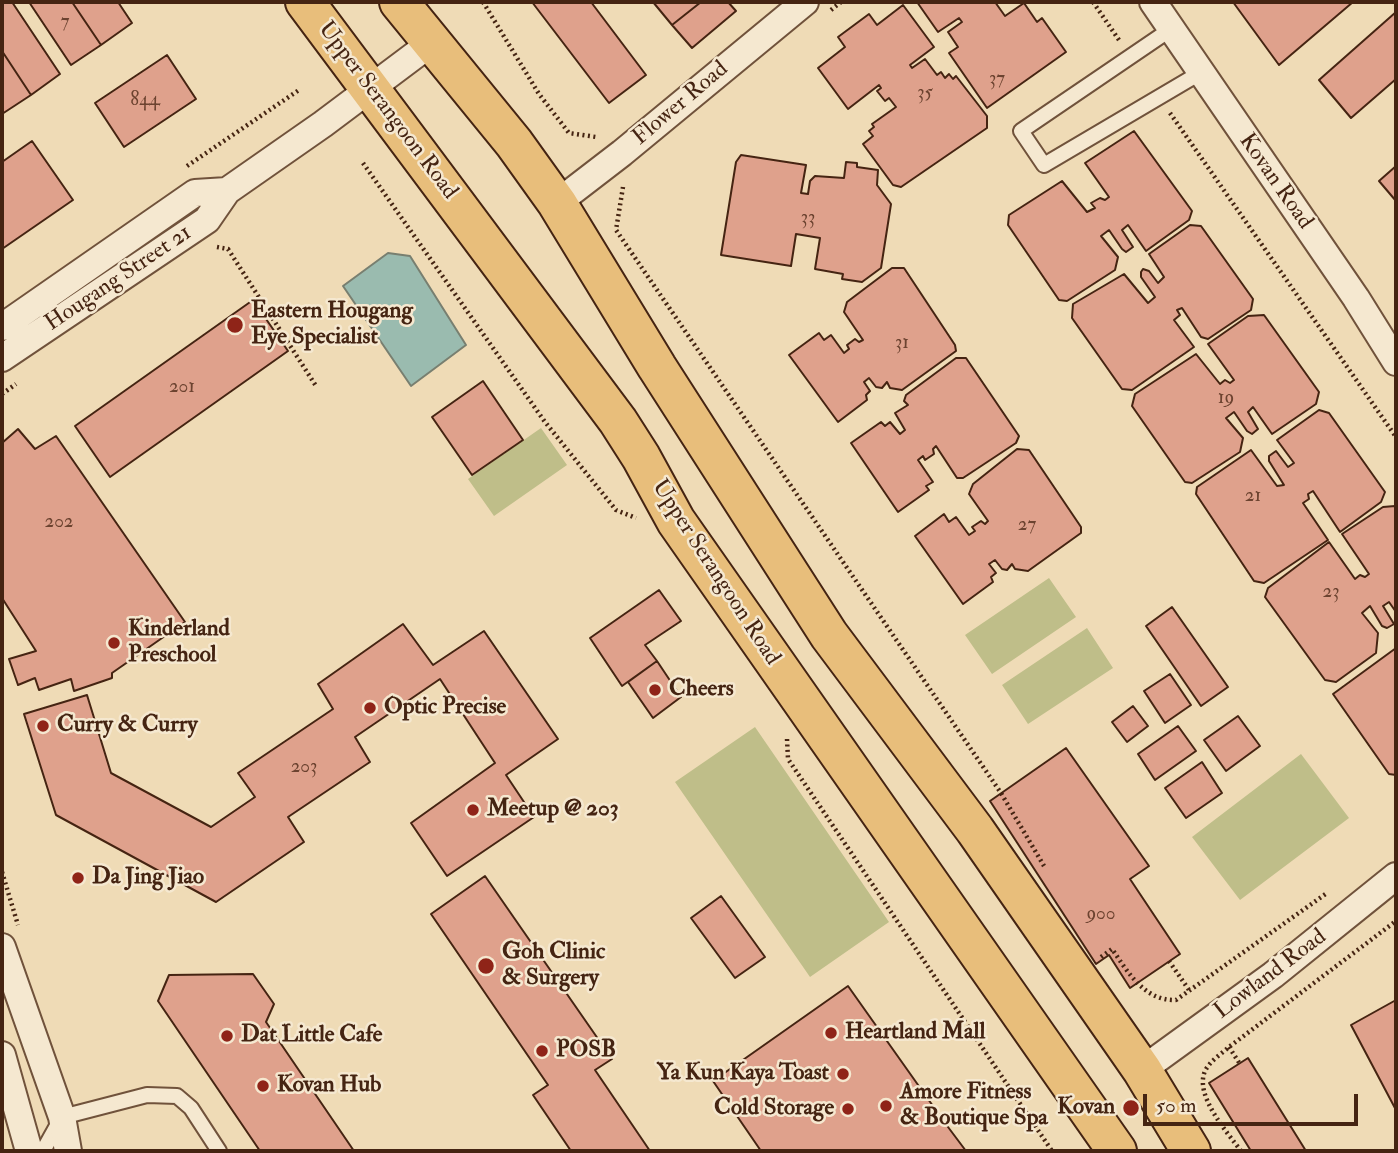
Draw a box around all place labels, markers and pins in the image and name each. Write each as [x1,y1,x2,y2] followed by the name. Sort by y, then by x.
[251,298,413,352] place label: Eastern Hougang Eye Specialist
[225,315,245,335] marker: Eastern Hougang Eye Specialist
[128,616,230,670] place label: Kinderland Preschool
[106,635,122,651] marker: Kinderland Preschool
[669,676,734,704] place label: Cheers
[647,682,663,698] marker: Cheers
[384,694,506,722] place label: Optic Precise
[362,700,378,716] marker: Optic Precise
[57,712,198,740] place label: Curry & Curry
[35,718,51,734] marker: Curry & Curry
[487,796,619,824] place label: Meetup @ 203
[465,802,481,818] marker: Meetup @ 203
[92,864,204,892] place label: Da Jing Jiao
[70,870,86,886] marker: Da Jing Jiao
[502,939,605,993] place label: Goh Clinic & Surgery
[476,956,496,976] marker: Goh Clinic & Surgery
[845,1019,985,1047] place label: Heartland Mall
[241,1022,382,1050] place label: Dat Little Cafe
[823,1025,839,1041] marker: Heartland Mall
[219,1028,235,1044] marker: Dat Little Cafe
[556,1037,616,1065] place label: POSB
[534,1043,550,1059] marker: POSB
[657,1060,829,1088] place label: Ya Kun Kaya Toast
[835,1066,851,1082] marker: Ya Kun Kaya Toast
[277,1072,381,1100] place label: Kovan Hub
[255,1078,271,1094] marker: Kovan Hub
[900,1079,1048,1133] place label: Amore Fitness & Boutique Spa
[1057,1094,1115,1122] place label: Kovan
[714,1095,834,1123] place label: Cold Storage
[878,1098,894,1114] marker: Amore Fitness & Boutique Spa
[1121,1098,1141,1118] marker: Kovan
[840,1101,856,1117] marker: Cold Storage

